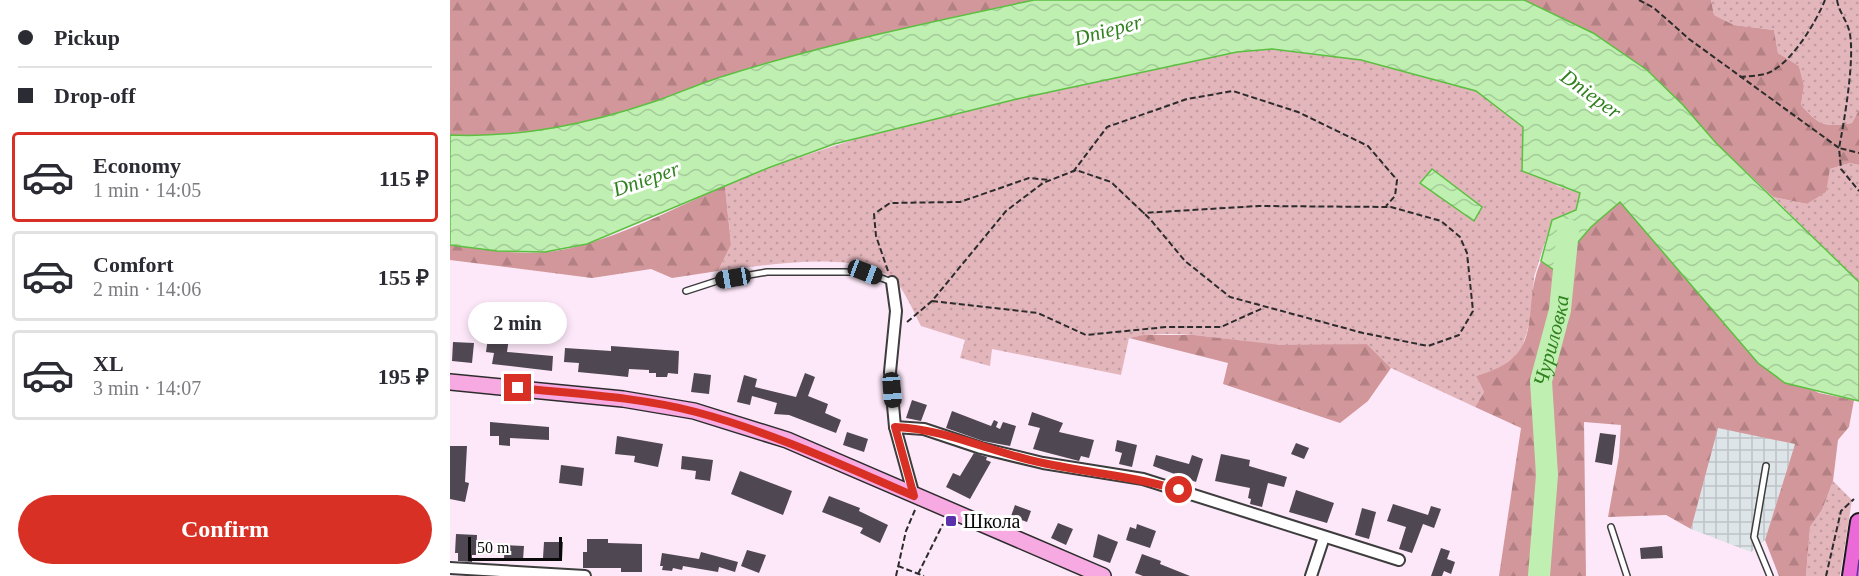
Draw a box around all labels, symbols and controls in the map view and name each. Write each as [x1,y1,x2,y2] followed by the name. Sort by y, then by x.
[1071,9,1145,51] water label: Dnieper
[54,25,120,50] text: Pickup
[1555,63,1627,124] water label: Dnieper
[54,83,135,108] text: Drop-off
[21,150,75,204] icon: car
[93,153,181,178] text: Economy
[609,156,683,202] water label: Dnieper
[379,166,429,191] text: 115 ₽
[93,179,201,201] text: 1 min · 14:05
[21,249,75,303] icon: car
[93,252,174,277] text: Comfort
[845,257,885,287] car
[378,265,429,290] text: 155 ₽
[714,266,752,290] car
[93,278,201,300] text: 2 min · 14:06
[1528,294,1573,389] water label: Чуриловка
[469,301,568,343] callout: 2 min
[493,312,542,334] text: 2 min
[21,348,75,402] icon: car
[93,351,124,376] text: XL
[378,364,429,389] text: 195 ₽
[881,371,903,409] car
[504,374,531,401] route end
[93,377,201,399] text: 3 min · 14:07
[1165,476,1192,503] route start
[18,495,432,564] button: Confirm
[963,510,1021,532] place label: Школа
[944,514,958,528] marker: Школа
[468,534,562,562] scale bar
[477,539,509,556] text: 50 m

